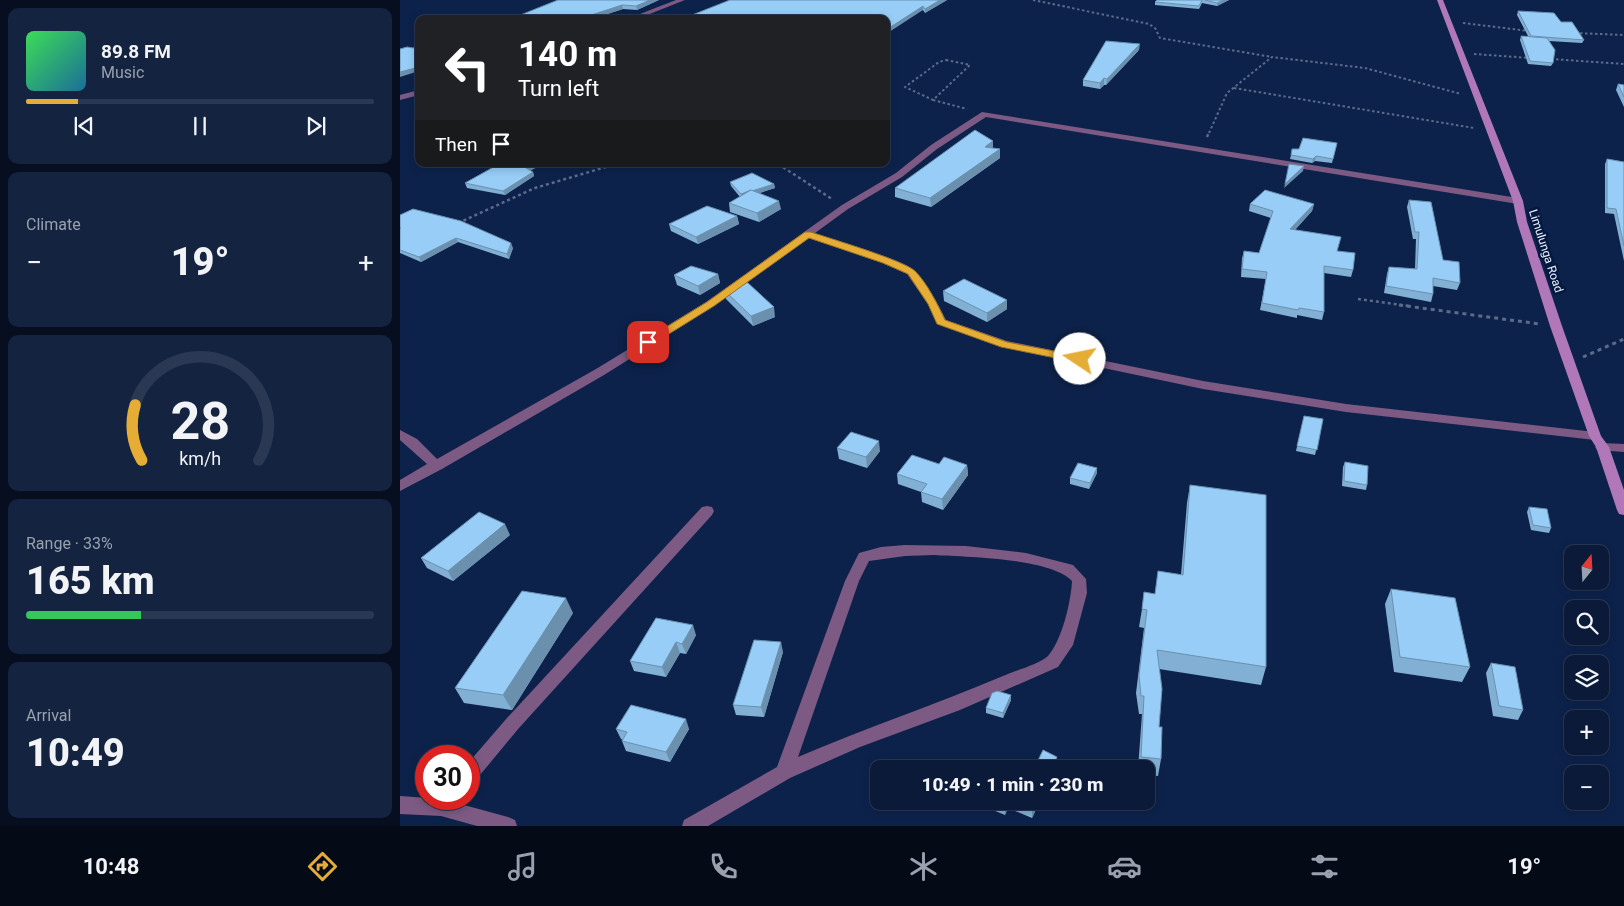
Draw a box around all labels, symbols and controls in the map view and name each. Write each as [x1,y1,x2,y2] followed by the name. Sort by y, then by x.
[518,34,617,75] text: 140 m
[435,35,500,100] icon: left
[101,40,171,63] text: 89.8 FM
[101,63,144,82] text: Music
[518,76,599,101] text: Turn left
[70,112,98,140] icon: previous
[186,112,214,140] icon: pause
[302,112,330,140] icon: next
[487,130,515,158] icon: arrive
[435,133,477,156] text: Then
[1526,208,1566,294] street label: Limulunga Road
[26,215,81,234] text: Climate
[171,240,229,284] text: 19°
[26,246,42,279] text: −
[358,246,374,279] text: +
[627,321,669,363] pin
[634,328,662,356] icon: arrive
[1053,332,1105,384] position arrow
[170,391,230,452] text: 28
[179,448,221,469] text: km/h
[26,534,113,553] text: Range · 33%
[1564,545,1609,590] north arrow
[1564,545,1609,810] map controls
[26,559,155,603] text: 165 km
[1564,600,1609,645] button: search
[1564,655,1609,700] button: layers
[26,706,71,725] text: Arrival
[1564,710,1609,755] button: +
[26,731,125,775] text: 10:49
[415,745,480,810] speed limit sign: 30
[1564,765,1609,810] button: −
[921,773,1104,796] text: 10:49 · 1 min · 230 m
[305,849,340,884] icon: directions
[505,849,540,884] icon: music
[706,849,741,884] icon: phone
[906,849,941,884] icon: climate
[1107,849,1142,884] icon: car
[1307,849,1342,884] icon: filters
[83,854,139,879] text: 10:48
[1507,854,1541,879] text: 19°

